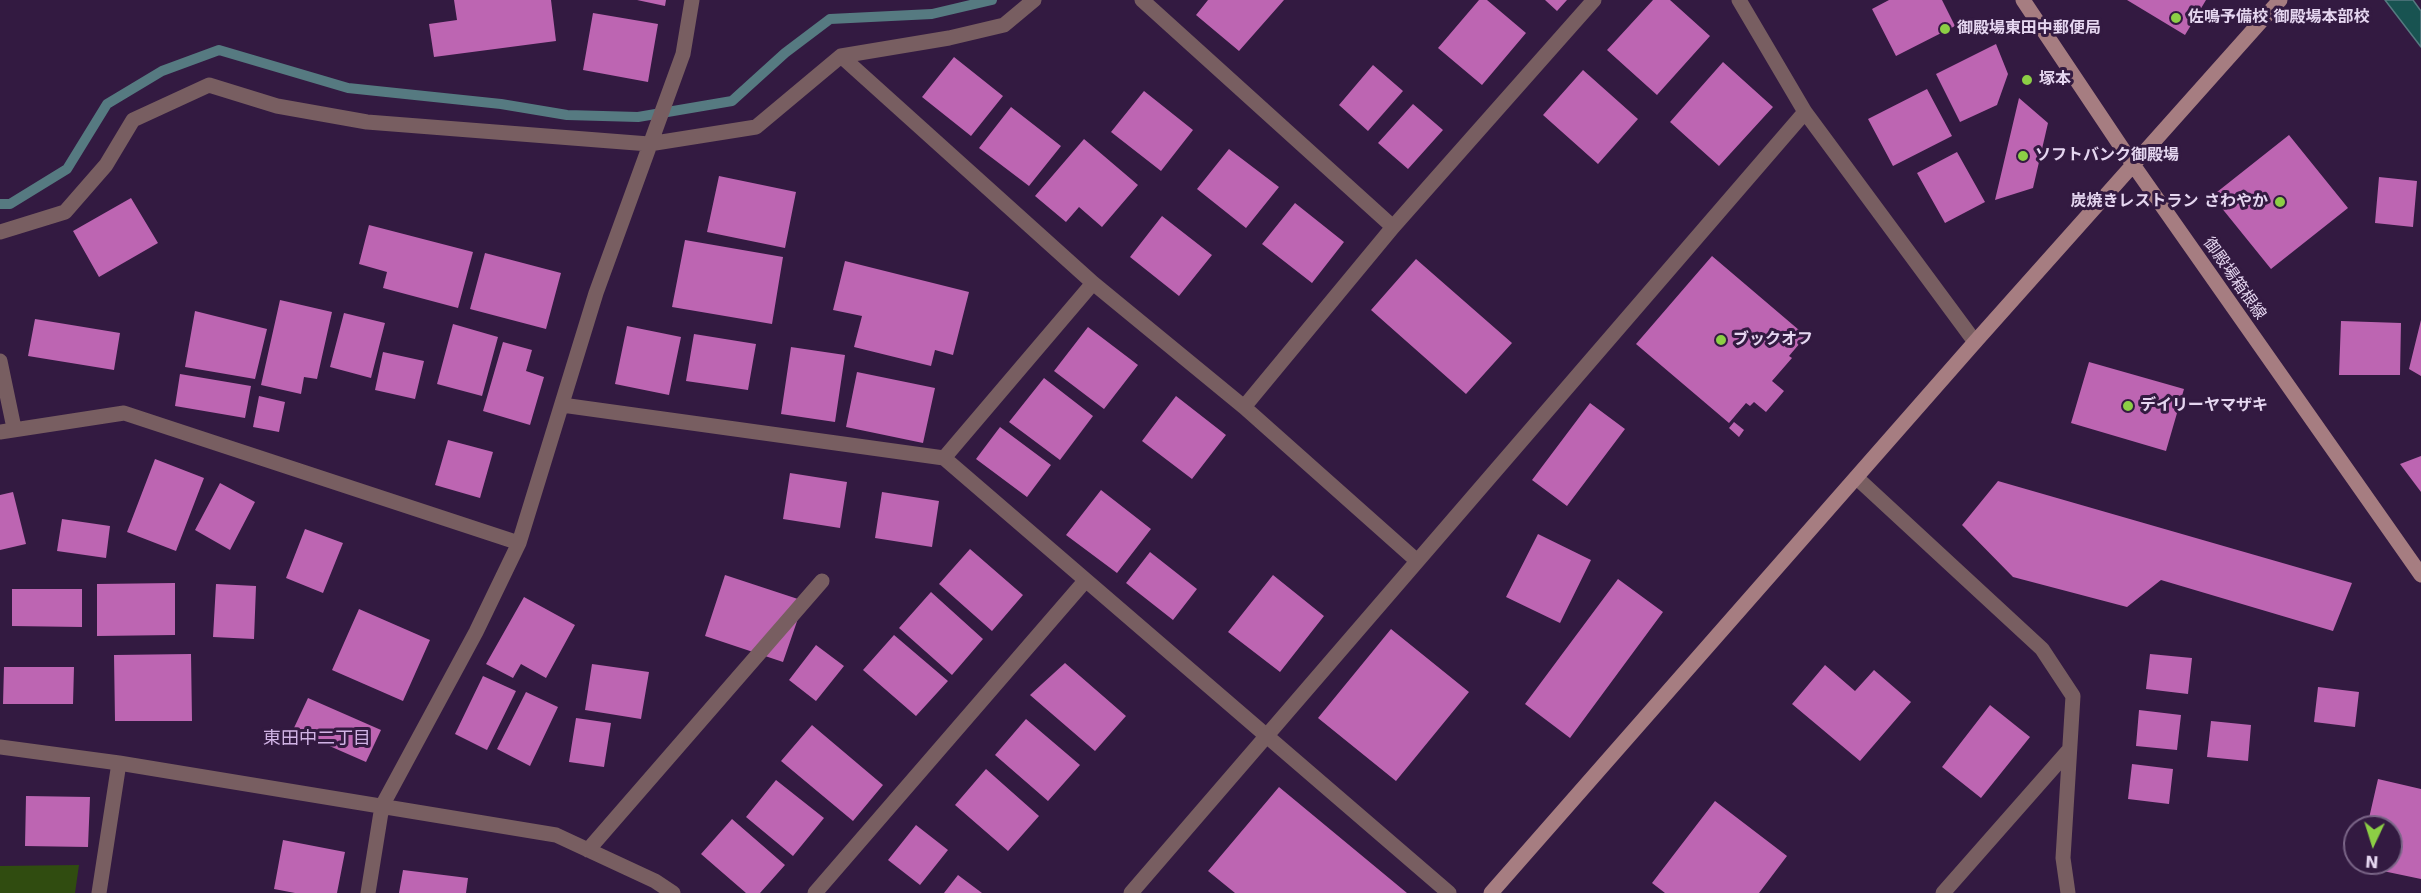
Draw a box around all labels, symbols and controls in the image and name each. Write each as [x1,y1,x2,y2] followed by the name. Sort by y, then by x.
[2188,8,2370,28] place label: 佐鳴予備校 御殿場本部校
[2169,11,2183,25] marker: 佐鳴予備校 御殿場本部校
[1957,19,2101,39] place label: 御殿場東田中郵便局
[1938,22,1952,36] marker: 御殿場東田中郵便局
[2039,70,2071,90] place label: 塚本
[2020,73,2034,87] marker: 塚本
[2035,146,2179,166] place label: ソフトバンク御殿場
[2016,149,2030,163] marker: ソフトバンク御殿場
[2070,192,2268,212] place label: 炭焼きレストラン さわやか
[2273,195,2287,209] marker: 炭焼きレストラン さわやか
[2199,234,2269,324] street label: 御殿場箱根線
[1733,330,1813,350] place label: ブックオフ
[1714,333,1728,347] marker: ブックオフ
[2140,396,2268,416] place label: デイリーヤマザキ
[2121,399,2135,413] marker: デイリーヤマザキ
[263,728,371,750] district label: 東田中二丁目
[2343,815,2403,875] north arrow
[2365,852,2379,871] text: N

